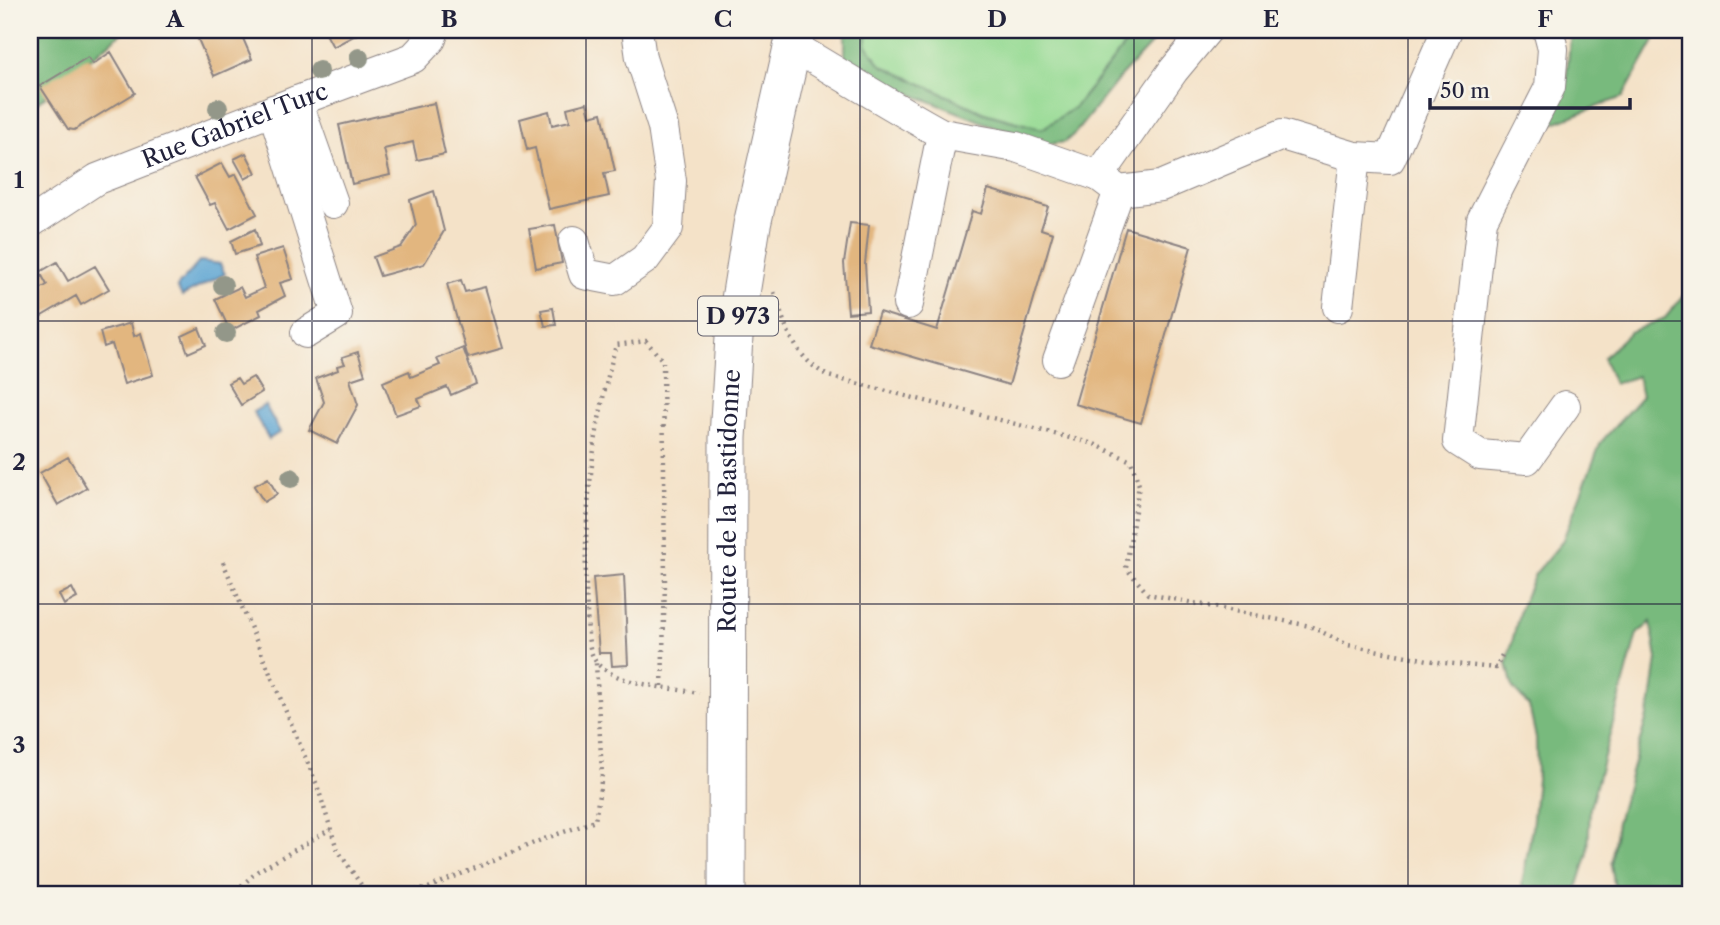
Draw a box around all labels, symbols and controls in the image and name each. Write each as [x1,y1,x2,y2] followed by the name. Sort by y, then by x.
[165,5,185,33] text: A
[440,5,458,33] text: B
[714,5,732,33] text: C
[987,5,1007,33] text: D
[1263,5,1279,33] text: E
[1537,5,1553,33] text: F
[1430,66,1629,110] scale bar
[138,76,332,174] street label: Rue Gabriel Turc
[1440,78,1490,103] text: 50 m
[14,166,25,194] text: 1
[698,296,778,336] road number: D 973
[713,368,746,633] street label: Route de la Bastidonne
[12,448,26,476] text: 2
[13,731,26,759] text: 3

